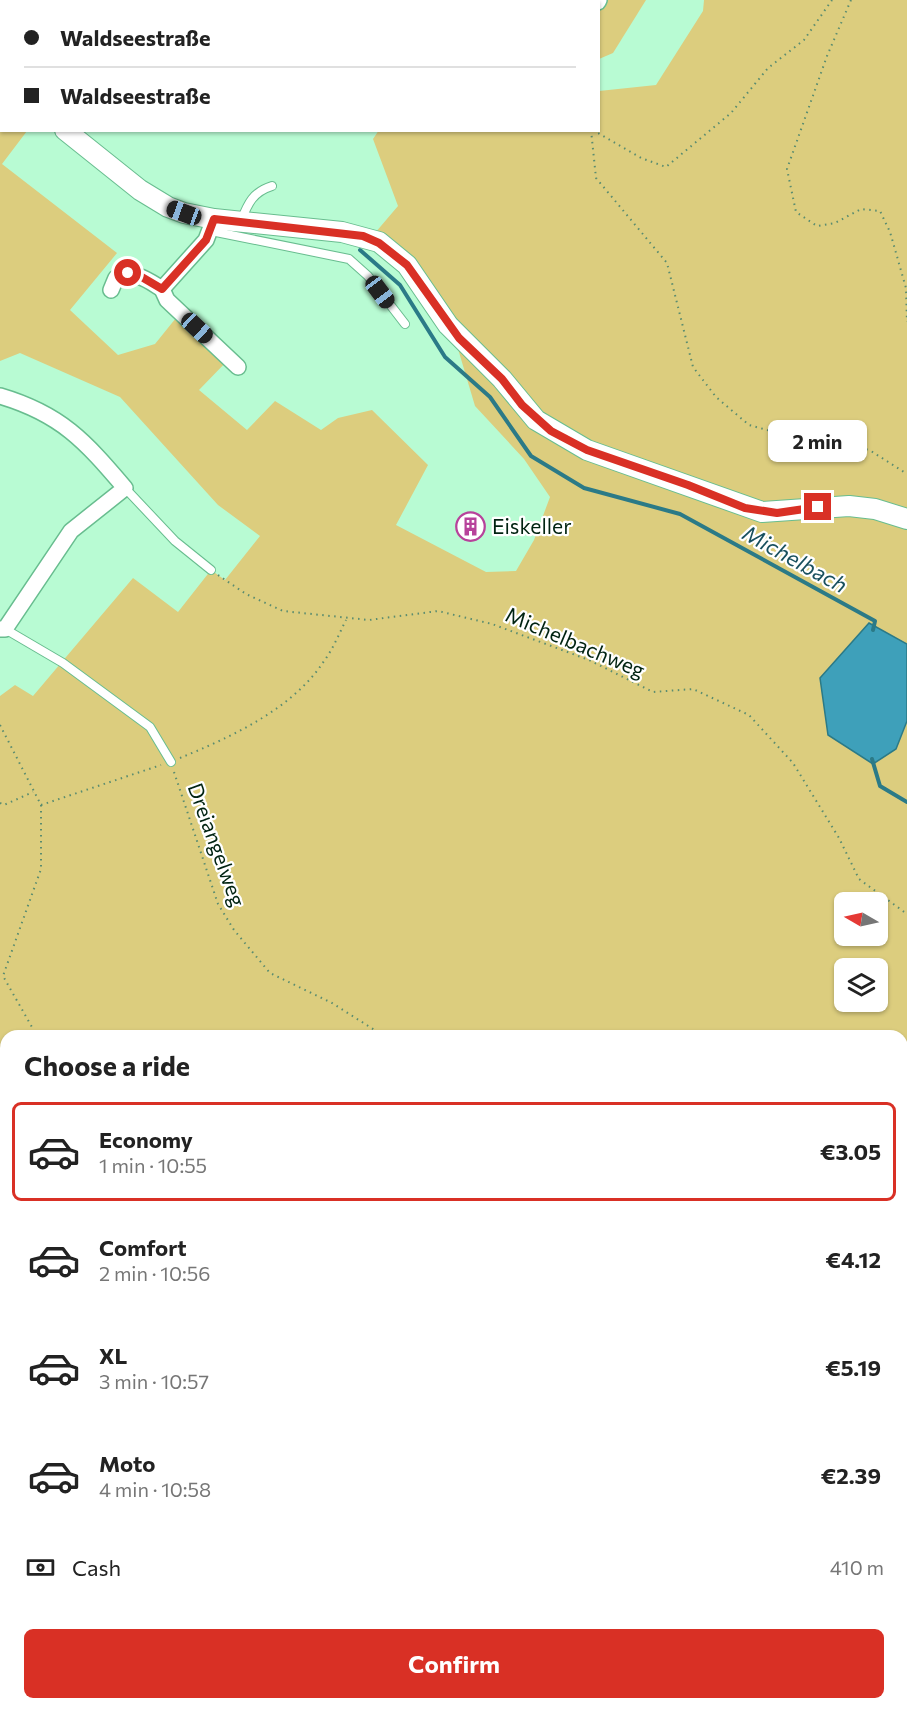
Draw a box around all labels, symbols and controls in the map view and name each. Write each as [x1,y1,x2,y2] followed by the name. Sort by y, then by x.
[60,24,211,51] text: Waldseestraße
[60,82,211,109] text: Waldseestraße
[164,198,204,228] car
[114,259,141,286] route start
[362,272,398,312] car
[178,309,216,347] car
[768,420,868,462] callout: 2 min
[793,429,842,453] text: 2 min
[804,493,831,520] route end
[455,511,487,543] building icon: Eiskeller
[492,513,572,538] place label: Eiskeller
[738,519,852,598] water label: Michelbach
[502,601,649,682] street label: Michelbachweg
[184,779,251,910] street label: Dreiangelweg
[834,892,888,946] north arrow
[834,892,888,1012] map controls
[834,958,888,1012] button: layers
[24,1049,190,1082] text: Choose a ride
[27,1125,81,1179] icon: car
[99,1126,193,1153] text: Economy
[820,1138,881,1165] text: €3.05
[99,1153,207,1177] text: 1 min · 10:55
[27,1233,81,1287] icon: car
[99,1234,187,1261] text: Comfort
[825,1246,881,1273] text: €4.12
[99,1261,210,1285] text: 2 min · 10:56
[27,1341,81,1395] icon: car
[99,1342,127,1369] text: XL
[825,1354,881,1381] text: €5.19
[99,1369,209,1393] text: 3 min · 10:57
[27,1449,81,1503] icon: car
[99,1450,155,1477] text: Moto
[821,1462,881,1489] text: €2.39
[99,1477,211,1501] text: 4 min · 10:58
[24,1551,57,1584] icon: cash
[72,1554,121,1581] text: Cash
[830,1555,884,1579] text: 410 m
[24,1629,884,1698] button: Confirm

